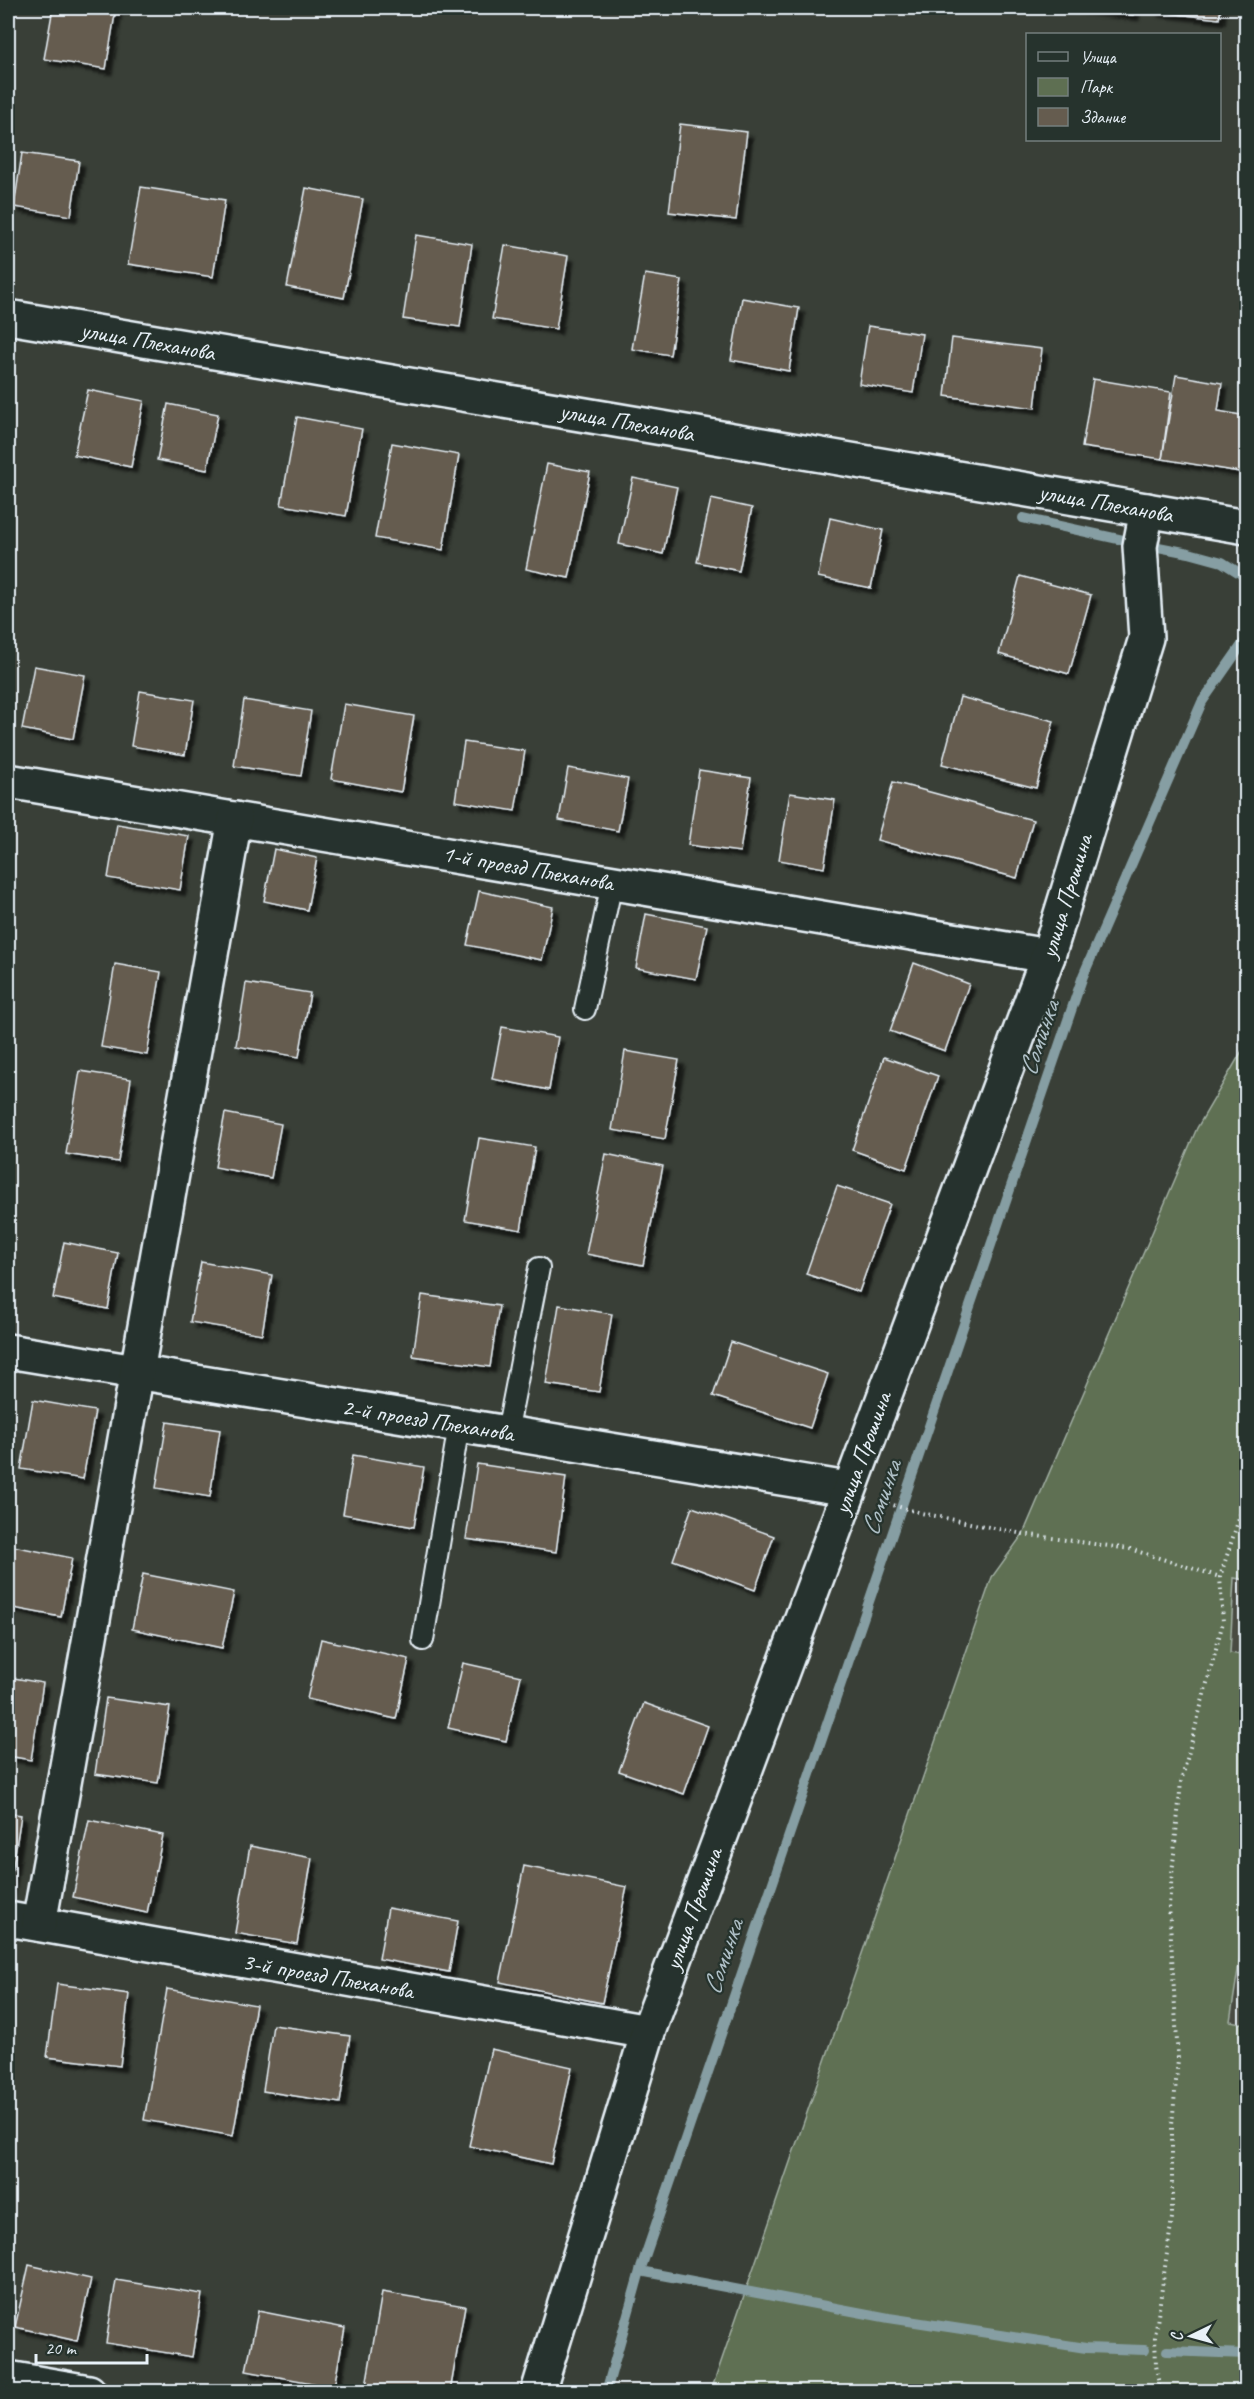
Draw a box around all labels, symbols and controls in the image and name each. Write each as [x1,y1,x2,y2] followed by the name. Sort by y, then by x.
[1026,33,1221,141] legend
[1080,46,1117,68] text: Улица
[1080,76,1114,98] text: Парк
[1080,106,1126,128] text: Здание
[77,314,219,368] street label: улица Плеханова
[556,395,698,449] street label: улица Плеханова
[1035,476,1177,530] street label: улица Плеханова
[1032,828,1100,963] street label: улица Прошина
[440,838,618,898] street label: 1-й проезд Плеханова
[1011,993,1068,1080] water label: Соминка
[825,1386,899,1520] street label: улица Прошина
[340,1392,518,1449] street label: 2-й проезд Плеханова
[853,1453,910,1540] water label: Соминка
[656,1842,730,1976] street label: улица Прошина
[695,1912,752,1999] water label: Соминка
[240,1946,418,2006] street label: 3-й проезд Плеханова
[1161,2306,1221,2366] north arrow
[36,2327,147,2365] scale bar
[1167,2330,1187,2342] text: С
[45,2337,78,2359] text: 20 m

